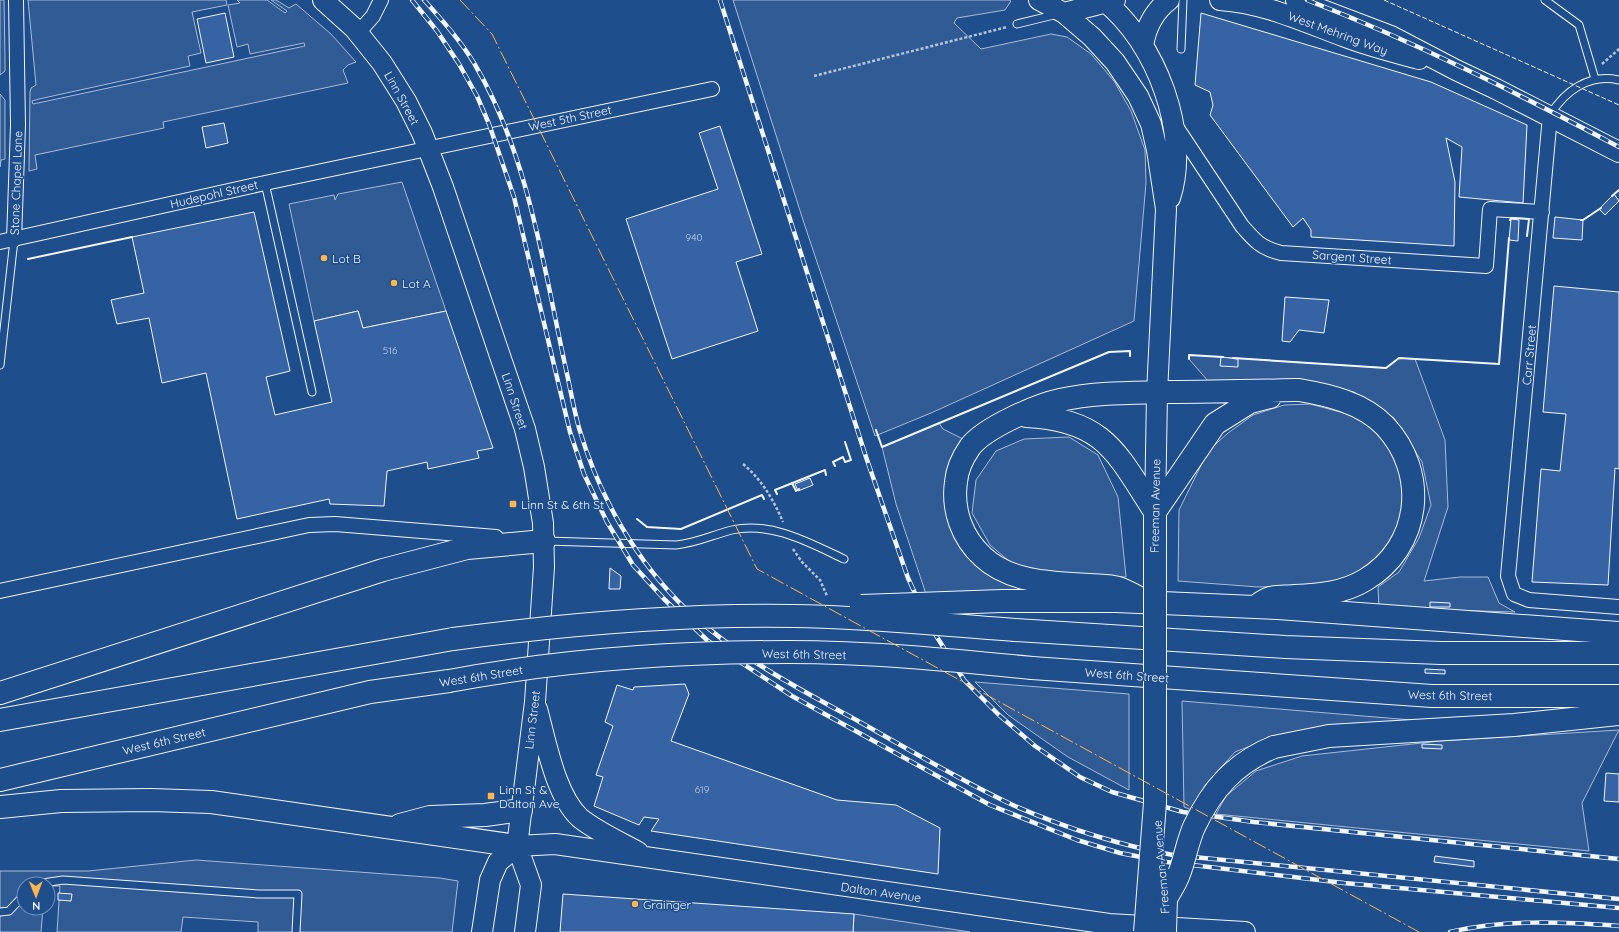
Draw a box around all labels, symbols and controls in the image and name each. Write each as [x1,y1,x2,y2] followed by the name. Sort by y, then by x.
[1286,8,1390,58] street label: West Mehring Way
[381,69,423,127] street label: Linn Street
[527,102,613,134] street label: West 5th Street
[7,130,25,235] street label: Stone Chapel Lane
[169,177,259,211] street label: Hudepohl Street
[686,231,702,244] house number: 940
[1312,247,1392,267] street label: Sargent Street
[332,251,361,266] place label: Lot B
[319,253,329,263] marker: Lot B
[402,276,431,291] place label: Lot A
[389,278,399,288] marker: Lot A
[1519,324,1539,386] street label: Carr Street
[383,344,398,357] house number: 516
[499,371,531,431] street label: Linn Street
[1147,459,1163,553] street label: Freeman Avenue
[521,497,604,512] place label: Linn St & 6th St
[508,499,518,509] marker: Linn St & 6th St
[762,646,846,662] street label: West 6th Street
[438,662,524,690] street label: West 6th Street
[1084,665,1170,685] street label: West 6th Street
[1408,687,1492,703] street label: West 6th Street
[521,690,543,750] street label: Linn Street
[121,724,207,758] street label: West 6th Street
[499,782,560,811] place label: Linn St & Dalton Ave
[695,783,710,796] house number: 619
[486,791,496,801] marker: Linn St & Dalton Ave
[1149,819,1173,915] street label: Freeman Avenue
[16,876,56,916] north arrow
[840,879,922,905] street label: Dalton Avenue
[643,897,692,912] place label: Grainger
[32,899,40,913] text: N
[630,899,640,909] marker: Grainger

